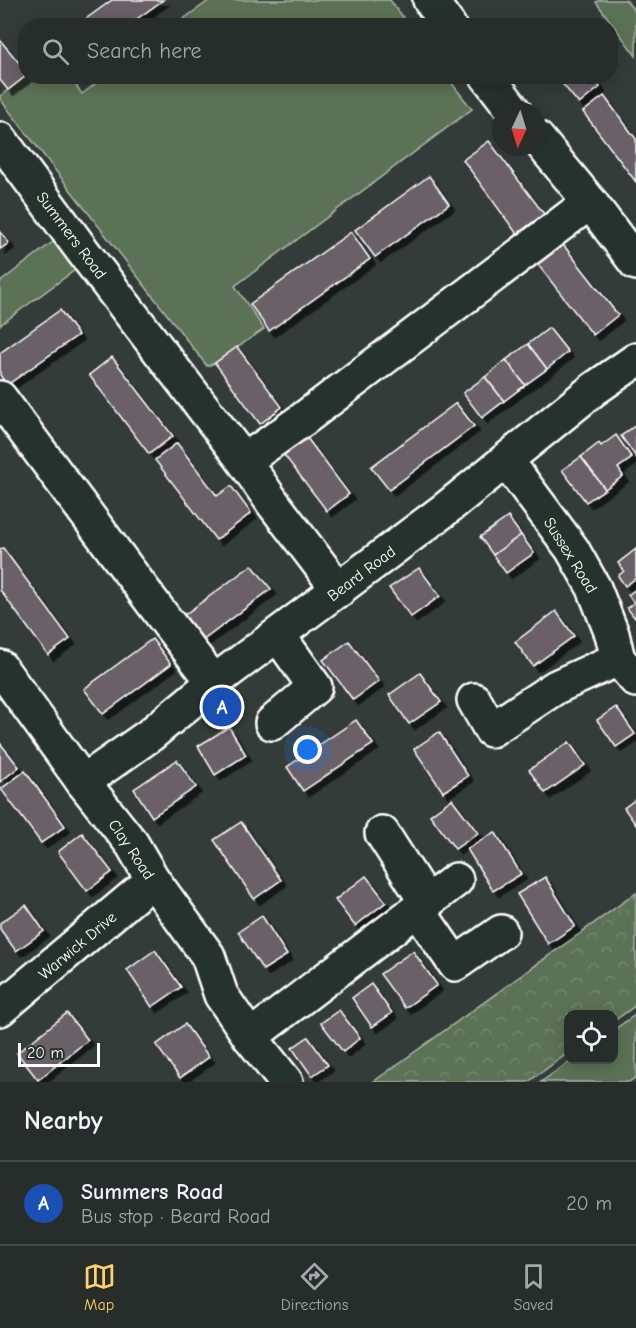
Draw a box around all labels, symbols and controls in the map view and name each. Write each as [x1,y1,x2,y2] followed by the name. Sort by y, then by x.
[18,18,618,84] search box
[39,35,72,68] icon: search
[87,38,202,64] text: Search here
[492,102,546,156] north arrow
[33,189,110,283] street label: Summers Road
[540,514,601,597] street label: Sussex Road
[324,542,399,605] street label: Beard Road
[202,684,242,730] pin: A
[293,735,322,764] your location
[105,816,158,883] street label: Clay Road
[35,908,120,983] street label: Warwick Drive
[564,1010,618,1064] map controls
[564,1010,618,1064] button: locate
[18,1040,100,1068] scale bar
[27,1044,64,1062] text: 20 m
[24,1106,103,1136] text: Nearby
[81,1179,223,1205] text: Summers Road
[38,1192,49,1215] text: A
[566,1192,612,1215] text: 20 m
[81,1205,271,1228] text: Bus stop · Beard Road
[83,1260,116,1314] tab: Map
[281,1260,348,1314] tab: Directions
[513,1260,553,1314] tab: Saved

